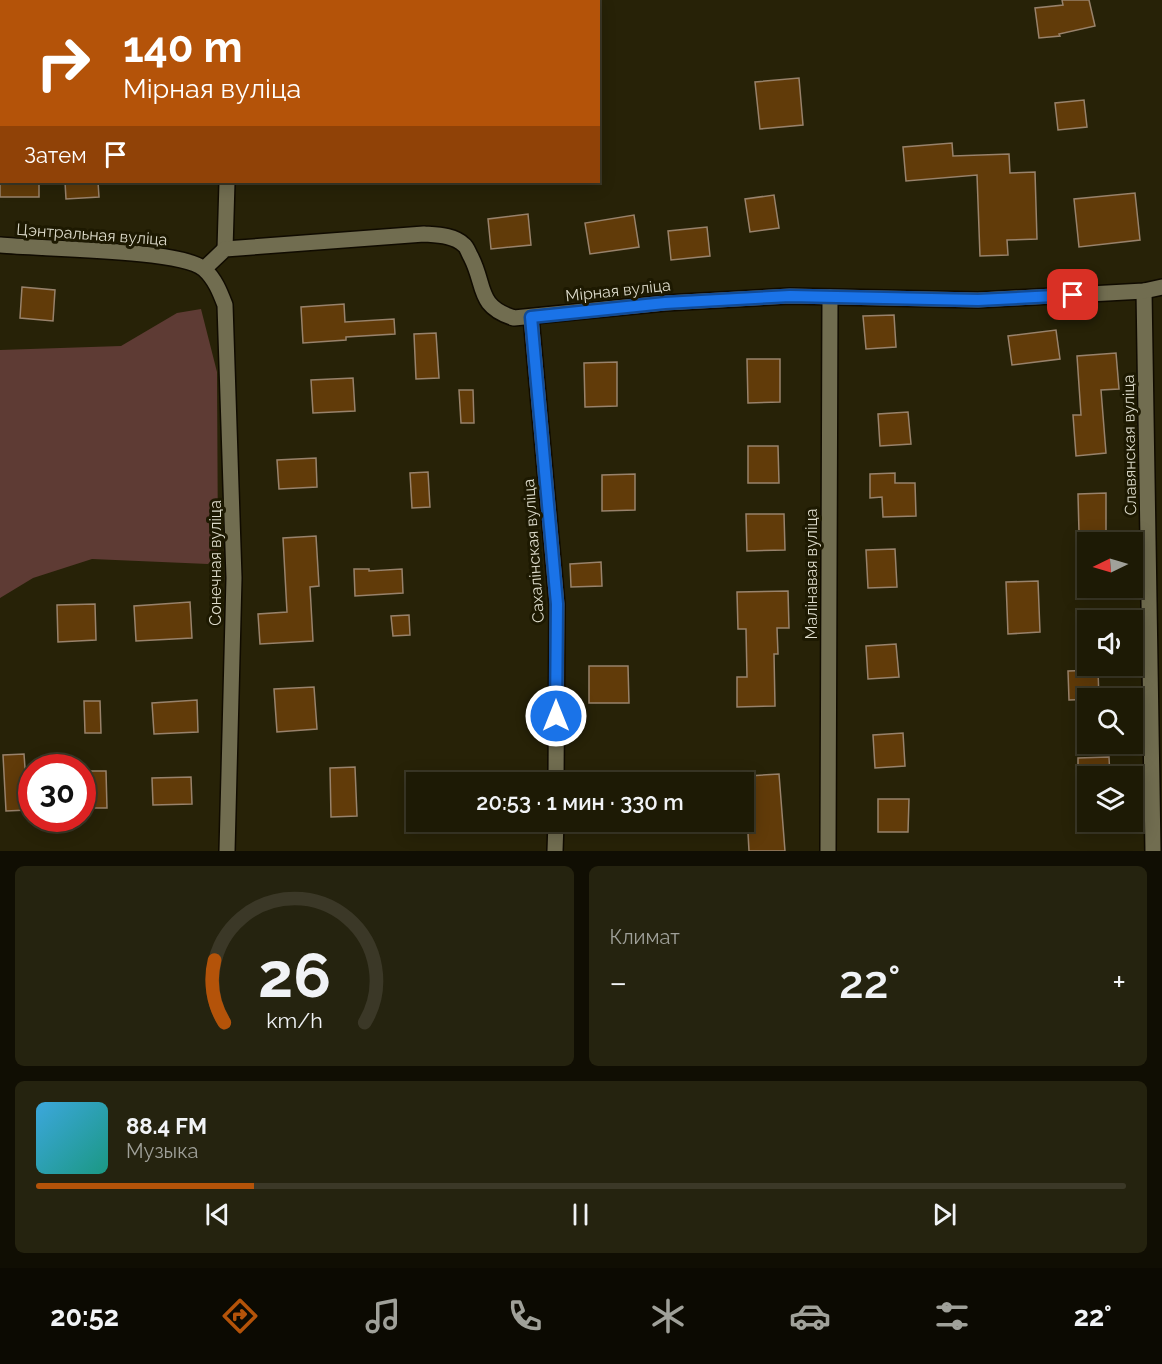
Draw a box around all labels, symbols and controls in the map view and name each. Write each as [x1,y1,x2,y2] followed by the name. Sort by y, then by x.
[123,23,243,72] text: 140 m
[24,24,102,102] icon: right
[123,73,301,104] text: Мірная вуліца
[99,138,132,171] icon: arrive
[24,142,87,168] text: Затем
[16,220,168,249] street label: Цэнтральная вуліца
[1047,269,1098,320] pin
[565,276,672,305] street label: Мірная вуліца
[1056,278,1089,311] icon: arrive
[1119,374,1140,516] street label: Славянская вуліца
[519,478,548,624] street label: Сахалінская вуліца
[206,500,225,626] street label: Сонечная вуліца
[802,509,821,639] street label: Малінавая вуліца
[1077,532,1143,598] north arrow
[1077,532,1143,832] map controls
[1077,610,1143,676] button: sound
[524,684,588,748] position arrow
[1077,688,1143,754] button: search
[18,754,96,832] speed limit sign: 30
[1077,766,1143,832] button: layers
[476,789,684,815] text: 20:53 · 1 мин · 330 m
[610,925,680,949] text: Климат
[258,938,331,1012] text: 26
[839,956,901,1009] text: 22°
[610,963,627,1002] text: −
[1112,963,1126,1002] text: +
[266,1008,323,1033] text: km/h
[126,1113,207,1139] text: 88.4 FM
[126,1139,198,1163] text: Музыка
[201,1198,234,1231] icon: previous
[564,1198,597,1231] icon: pause
[928,1198,961,1231] icon: next
[219,1295,261,1337] icon: directions
[362,1295,404,1337] icon: music
[504,1295,546,1337] icon: phone
[647,1295,689,1337] icon: climate
[789,1295,831,1337] icon: car
[931,1295,973,1337] icon: filters
[50,1301,119,1332] text: 20:52
[1074,1301,1112,1332] text: 22°

